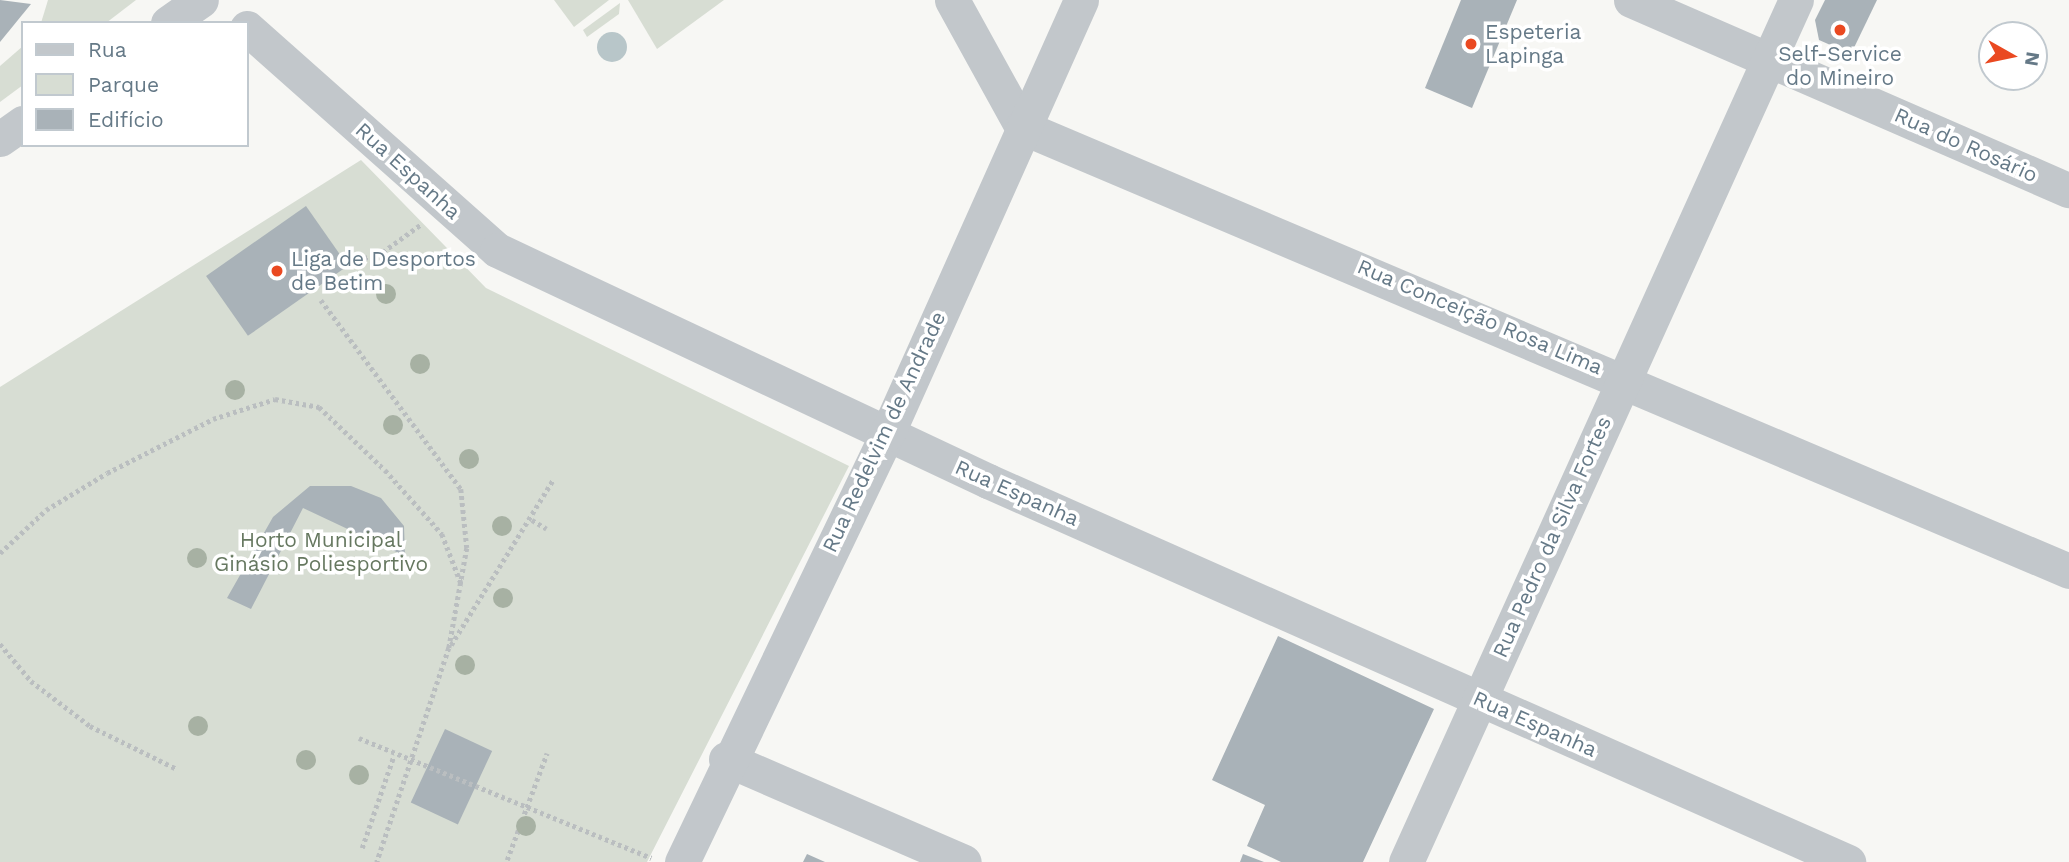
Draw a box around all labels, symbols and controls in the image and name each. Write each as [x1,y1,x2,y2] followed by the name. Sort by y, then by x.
[1485,19,1581,69] place label: Espeteria Lapinga
[21,21,248,147] legend
[1978,21,2048,91] north arrow
[1832,22,1848,38] marker: Self-Service do Mineiro
[1463,36,1479,52] marker: Espeteria Lapinga
[88,37,127,62] text: Rua
[1778,41,1902,91] place label: Self-Service do Mineiro
[2020,50,2045,68] text: N
[88,72,159,97] text: Parque
[1890,102,2042,188] street label: Rua do Rosário
[88,107,164,132] text: Edifício
[350,117,466,225] street label: Rua Espanha
[291,246,476,296] place label: Liga de Desportos de Betim
[1353,254,1607,380] street label: Rua Conceição Rosa Lima
[269,263,285,279] marker: Liga de Desportos de Betim
[817,307,951,557] street label: Rua Redelvim de Andrade
[1487,412,1617,662] street label: Rua Pedro da Silva Fortes
[951,454,1083,532] street label: Rua Espanha
[214,527,428,577] park label: Horto Municipal Ginásio Poliesportivo
[1469,685,1601,763] street label: Rua Espanha

